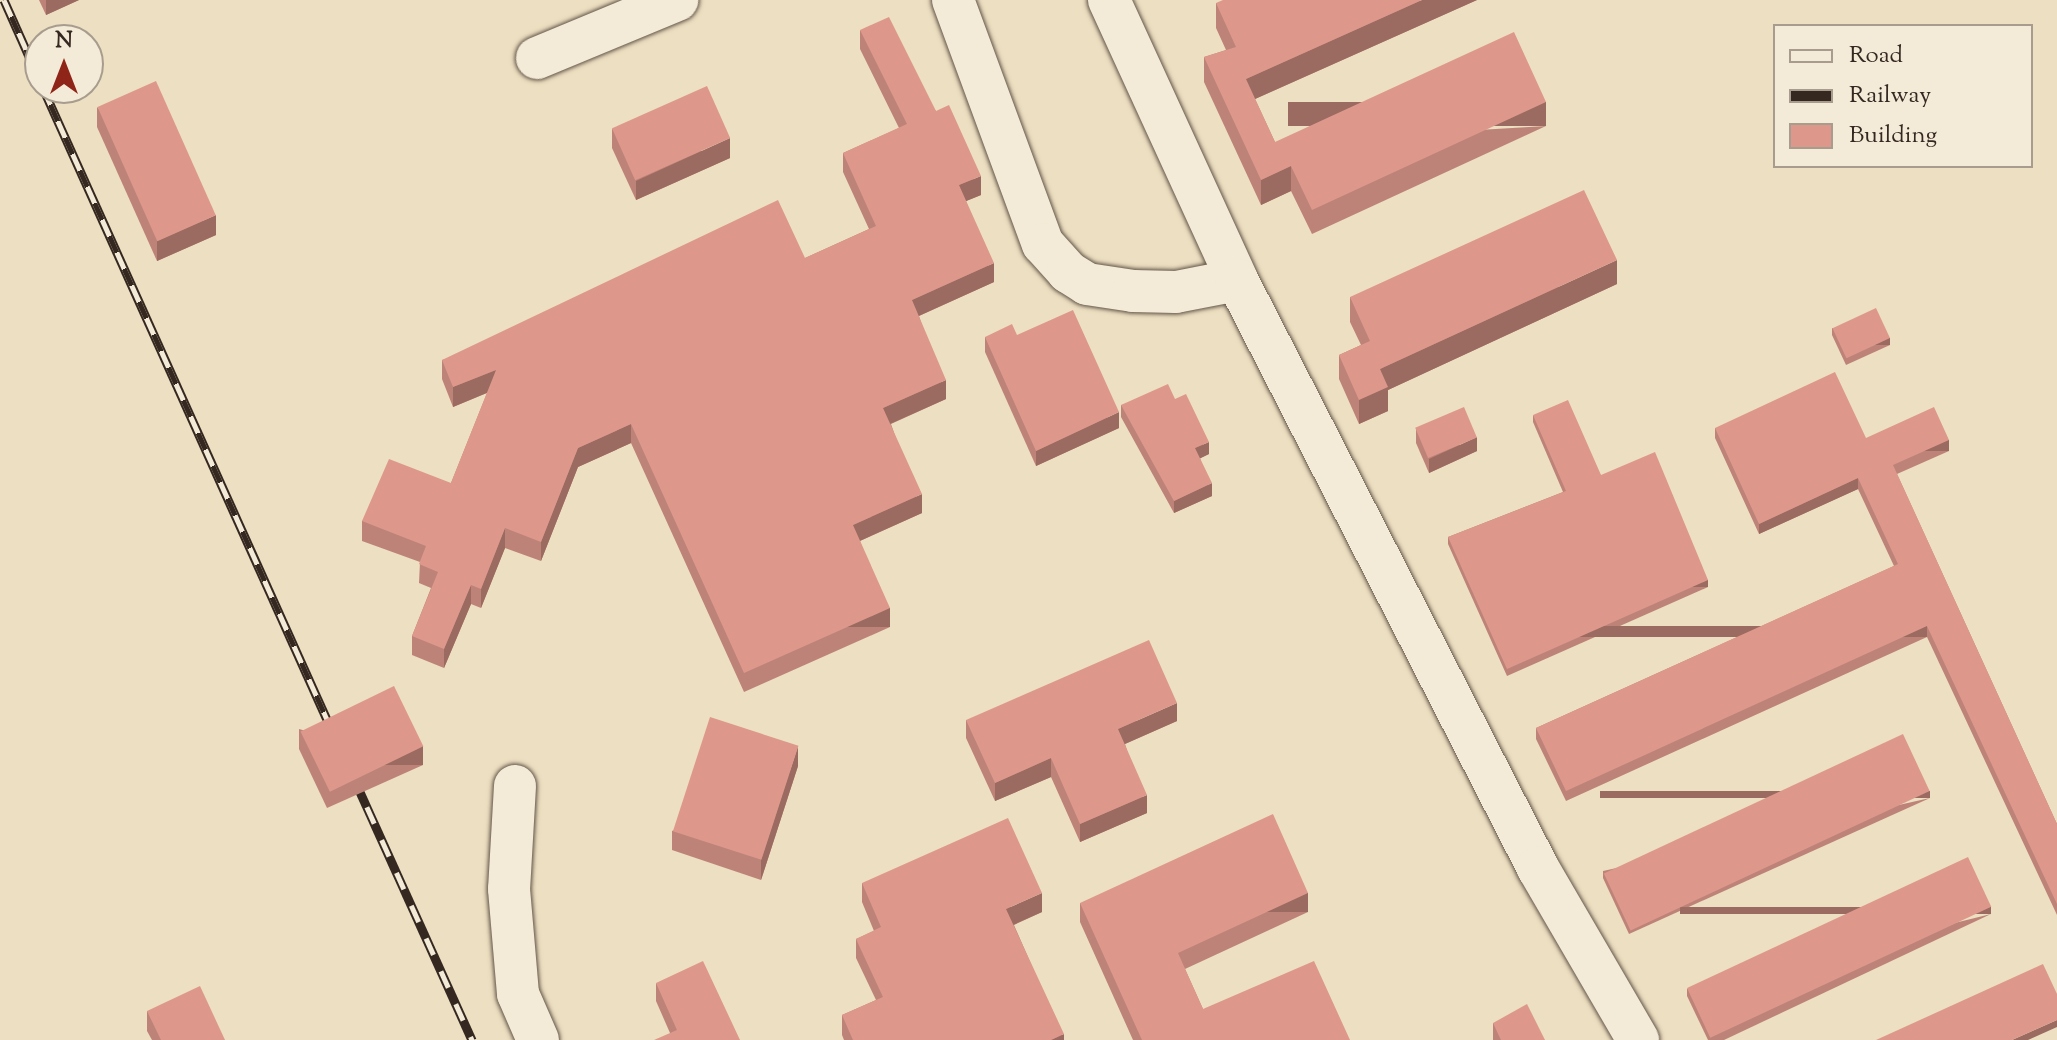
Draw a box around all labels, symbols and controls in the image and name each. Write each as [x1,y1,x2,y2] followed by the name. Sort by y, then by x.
[24,24,104,104] north arrow
[1773,24,2033,168] legend
[55,26,73,58] text: N
[1849,39,1903,73] text: Road
[1849,79,1931,113] text: Railway
[1849,119,1937,153] text: Building

